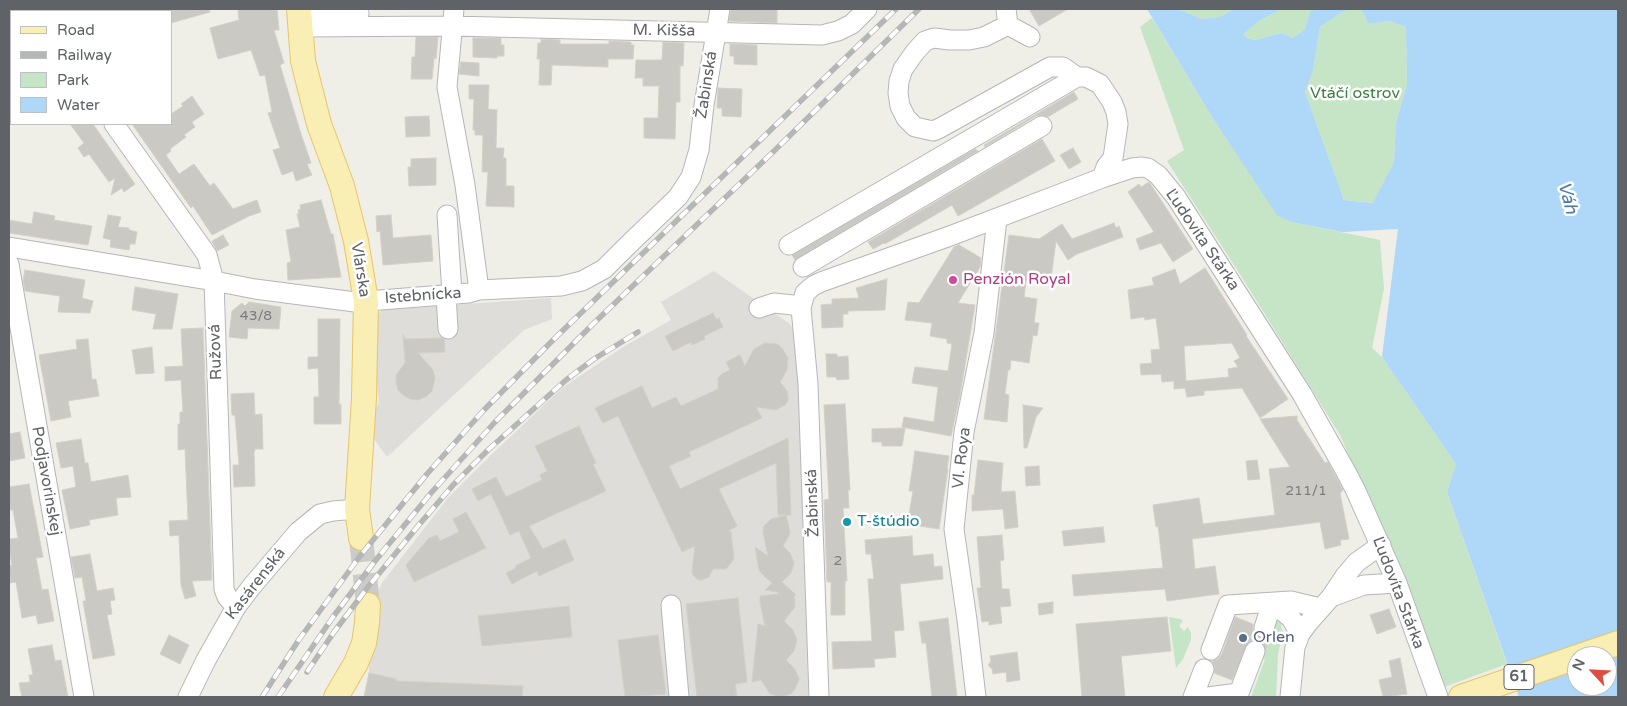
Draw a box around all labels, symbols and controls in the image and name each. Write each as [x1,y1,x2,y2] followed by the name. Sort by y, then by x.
[10,10,172,125] legend
[57,21,95,39] text: Road
[632,21,696,41] street label: M. Kišša
[57,46,112,64] text: Railway
[692,50,722,120] street label: Žabinská
[57,71,89,89] text: Park
[1310,84,1400,104] park label: Vtáčí ostrov
[57,96,100,114] text: Water
[1552,179,1582,217] water label: Váh
[1161,185,1243,295] street label: Ľudovíta Stárka
[346,241,374,299] street label: Vlárska
[963,270,1070,290] place label: Penzión Royal
[947,274,959,286] marker: Penzión Royal
[384,284,462,308] street label: Istebnícka
[240,308,272,324] house number: 43/8
[205,324,227,380] street label: Ružová
[27,425,65,537] street label: Podjavorinskej
[949,426,975,490] street label: Vl. Roya
[802,469,824,537] street label: Žabinská
[1285,483,1327,499] house number: 211/1
[857,512,920,532] place label: T-štúdio
[841,516,853,528] marker: T-štúdio
[1368,534,1428,652] street label: Ľudovíta Stárka
[222,544,290,624] street label: Kasárenská
[834,553,842,569] house number: 2
[1253,628,1295,648] place label: Orlen
[1237,632,1249,644] marker: Orlen
[1567,646,1617,696] north arrow
[1569,656,1589,674] text: N
[1504,664,1534,690] road number: 61

